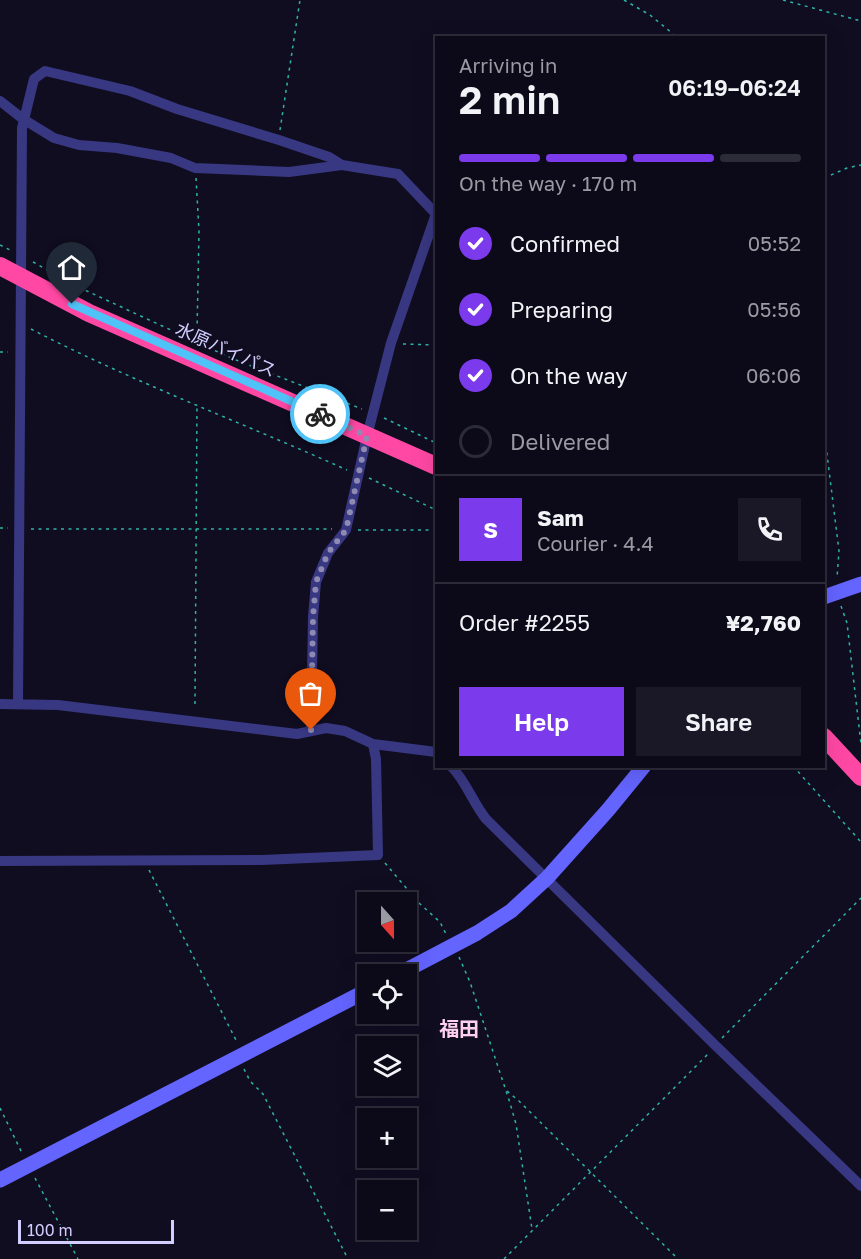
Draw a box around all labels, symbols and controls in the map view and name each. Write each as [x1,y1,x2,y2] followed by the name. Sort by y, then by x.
[459,53,557,77] text: Arriving in
[668,74,801,101] text: 06:19–06:24
[459,76,560,123] text: 2 min
[459,171,637,195] text: On the way · 170 m
[459,227,492,260] icon: check
[510,230,620,257] text: Confirmed
[748,231,801,255] text: 05:52
[46,242,97,304] pin
[55,251,88,284] icon: home
[459,293,492,326] icon: check
[510,296,613,323] text: Preparing
[747,297,801,321] text: 05:56
[172,317,280,381] street label: 水原バイパス
[459,359,492,392] icon: check
[510,362,628,389] text: On the way
[746,363,801,387] text: 06:06
[290,384,350,444] courier
[304,398,337,431] icon: bike
[510,428,610,455] text: Delivered
[738,498,801,561] button: phone
[537,504,584,531] text: Sam
[483,516,498,543] text: S
[537,531,654,555] text: Courier · 4.4
[459,609,590,636] text: Order #2255
[726,609,801,636] text: ¥2,760
[285,668,336,730] pin
[294,677,327,710] icon: bag
[459,687,624,756] button: Help
[636,687,801,756] button: Share
[357,892,417,952] north arrow
[357,892,417,1240] map controls
[357,964,417,1024] button: locate
[439,1016,479,1040] district label: 福田
[357,1036,417,1096] button: layers
[357,1108,417,1168] button: +
[357,1180,417,1240] button: −
[18,1217,174,1244] scale bar
[27,1220,73,1240] text: 100 m

